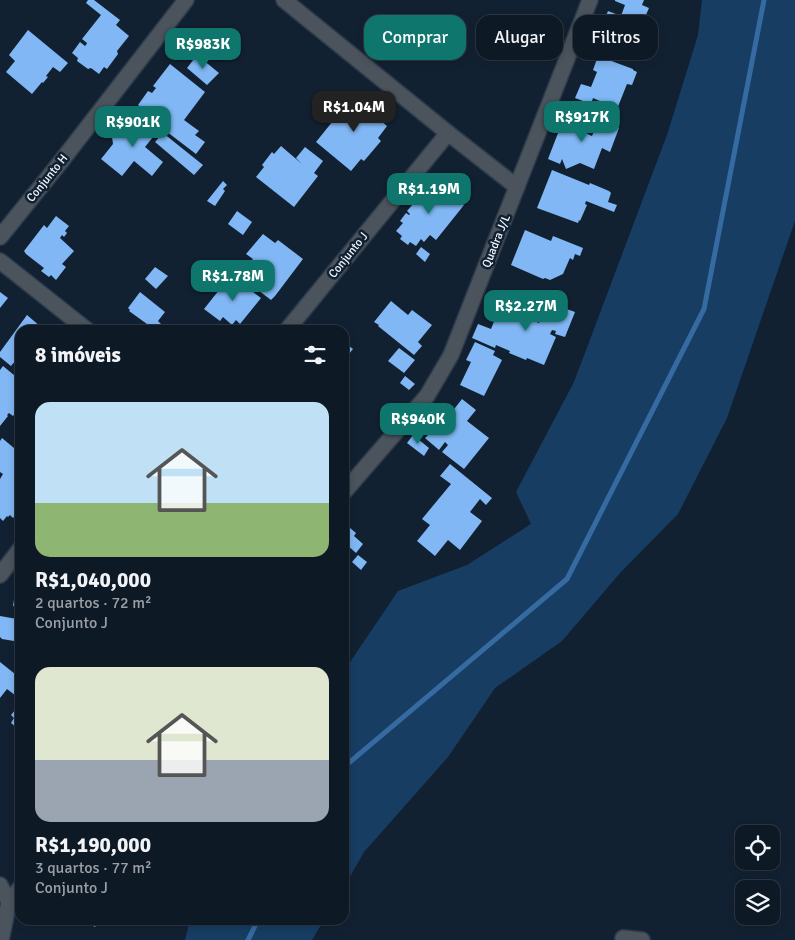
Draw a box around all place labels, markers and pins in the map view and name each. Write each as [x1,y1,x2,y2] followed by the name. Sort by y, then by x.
[162,28,244,70] pin: R$983K
[308,90,400,133] pin: R$1.04M
[541,100,623,143] pin: R$917K
[92,106,174,148] pin: R$901K
[383,172,475,215] pin: R$1.19M
[187,260,279,302] pin: R$1.78M
[480,290,572,332] pin: R$2.27M
[377,402,459,445] pin: R$940K

